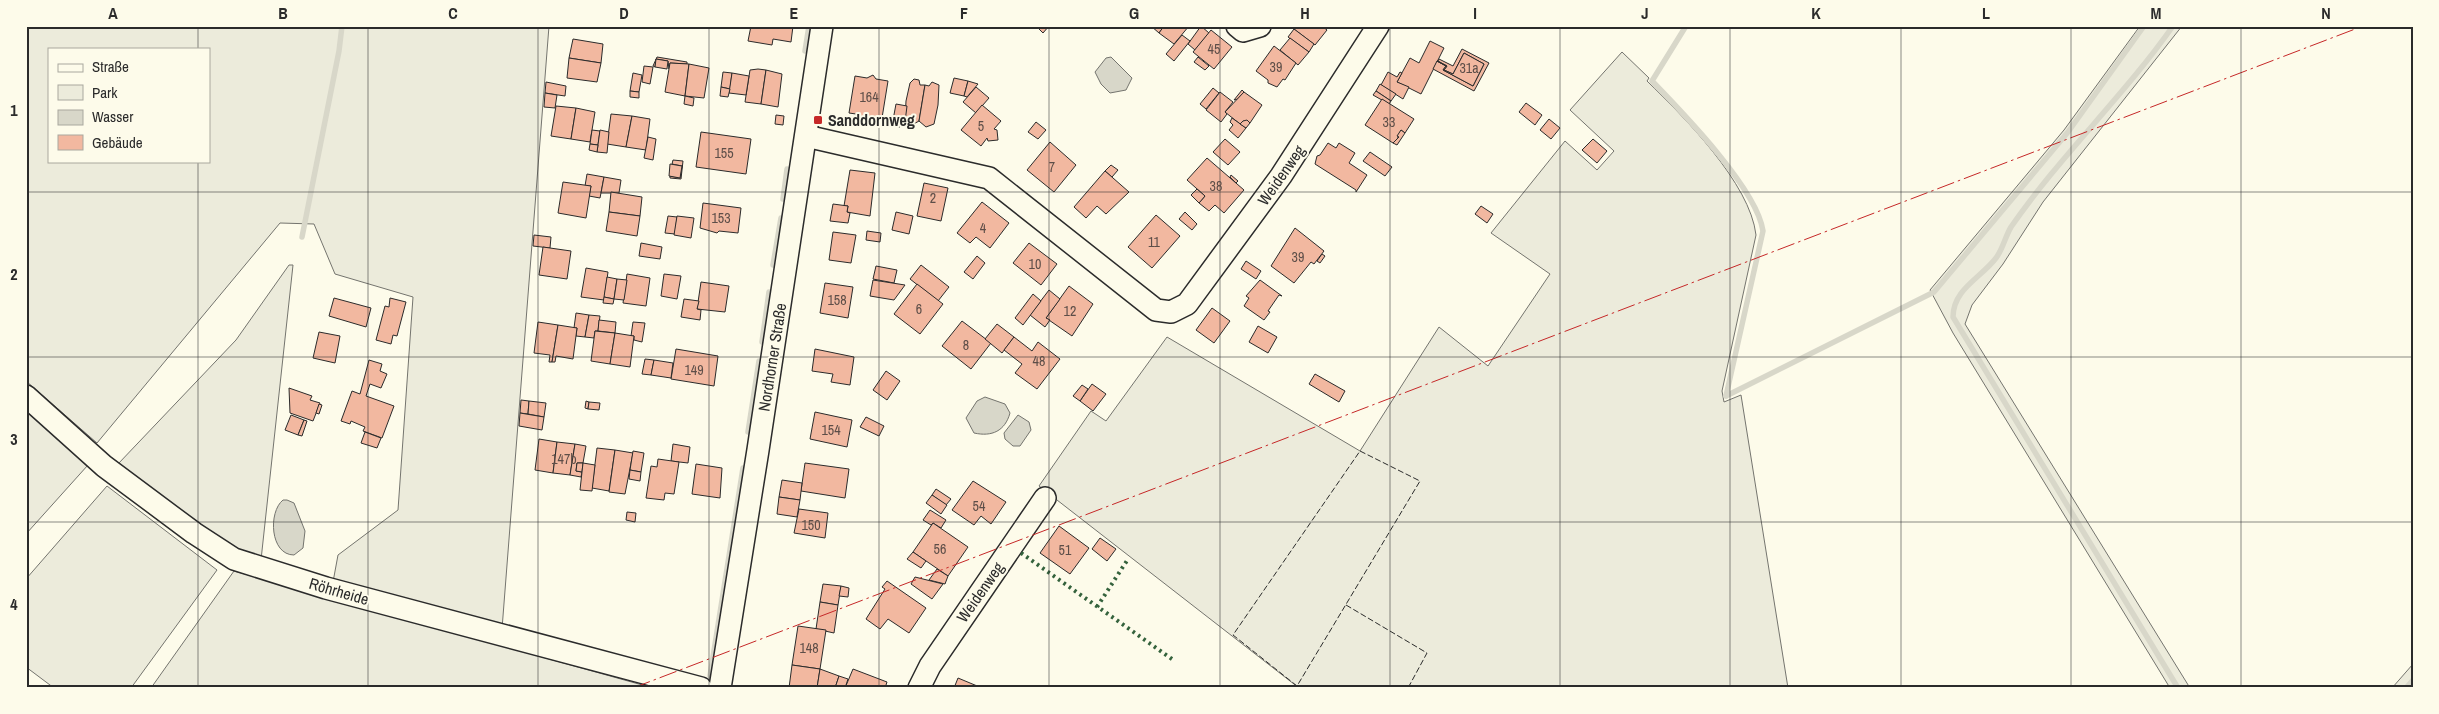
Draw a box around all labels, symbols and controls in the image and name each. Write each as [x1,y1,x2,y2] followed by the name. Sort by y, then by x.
[108,2,118,24] text: A
[278,2,288,24] text: B
[448,2,458,24] text: C
[619,2,629,24] text: D
[790,2,799,24] text: E
[960,2,968,24] text: F
[1129,2,1139,24] text: G
[1300,2,1310,24] text: H
[1473,2,1477,24] text: I
[1641,2,1649,24] text: J
[1811,2,1821,24] text: K
[1982,2,1990,24] text: L
[2151,2,2162,24] text: M
[2321,2,2331,24] text: N
[1208,40,1220,58] house number: 45
[48,48,210,162] legend
[92,56,129,77] text: Straße
[1270,58,1282,76] house number: 39
[1459,59,1479,77] house number: 31a
[92,82,118,103] text: Park
[859,88,879,106] house number: 164
[10,99,18,121] text: 1
[92,106,133,127] text: Wasser
[828,109,915,131] place label: Sanddornweg
[1383,113,1395,131] house number: 33
[812,114,824,126] marker: Sanddornweg
[978,117,984,135] house number: 5
[92,132,143,153] text: Gebäude
[1252,140,1310,210] street label: Weidenweg
[714,144,734,162] house number: 155
[1049,158,1055,176] house number: 7
[1210,177,1222,195] house number: 38
[930,189,936,207] house number: 2
[711,209,731,227] house number: 153
[980,219,987,237] house number: 4
[1148,233,1161,251] house number: 11
[1292,248,1304,266] house number: 39
[1029,255,1041,273] house number: 10
[10,263,18,285] text: 2
[827,291,847,309] house number: 158
[916,300,922,318] house number: 6
[753,301,791,413] street label: Nordhorner Straße
[1064,302,1076,320] house number: 12
[963,336,969,354] house number: 8
[1033,352,1045,370] house number: 48
[684,361,704,379] house number: 149
[821,421,841,439] house number: 154
[10,428,18,450] text: 3
[551,450,577,468] house number: 147b
[973,497,986,515] house number: 54
[801,516,821,534] house number: 150
[934,540,946,558] house number: 56
[1059,541,1072,559] house number: 51
[951,557,1009,627] street label: Weidenweg
[307,572,371,610] street label: Röhrheide
[10,593,18,615] text: 4
[799,639,819,657] house number: 148

